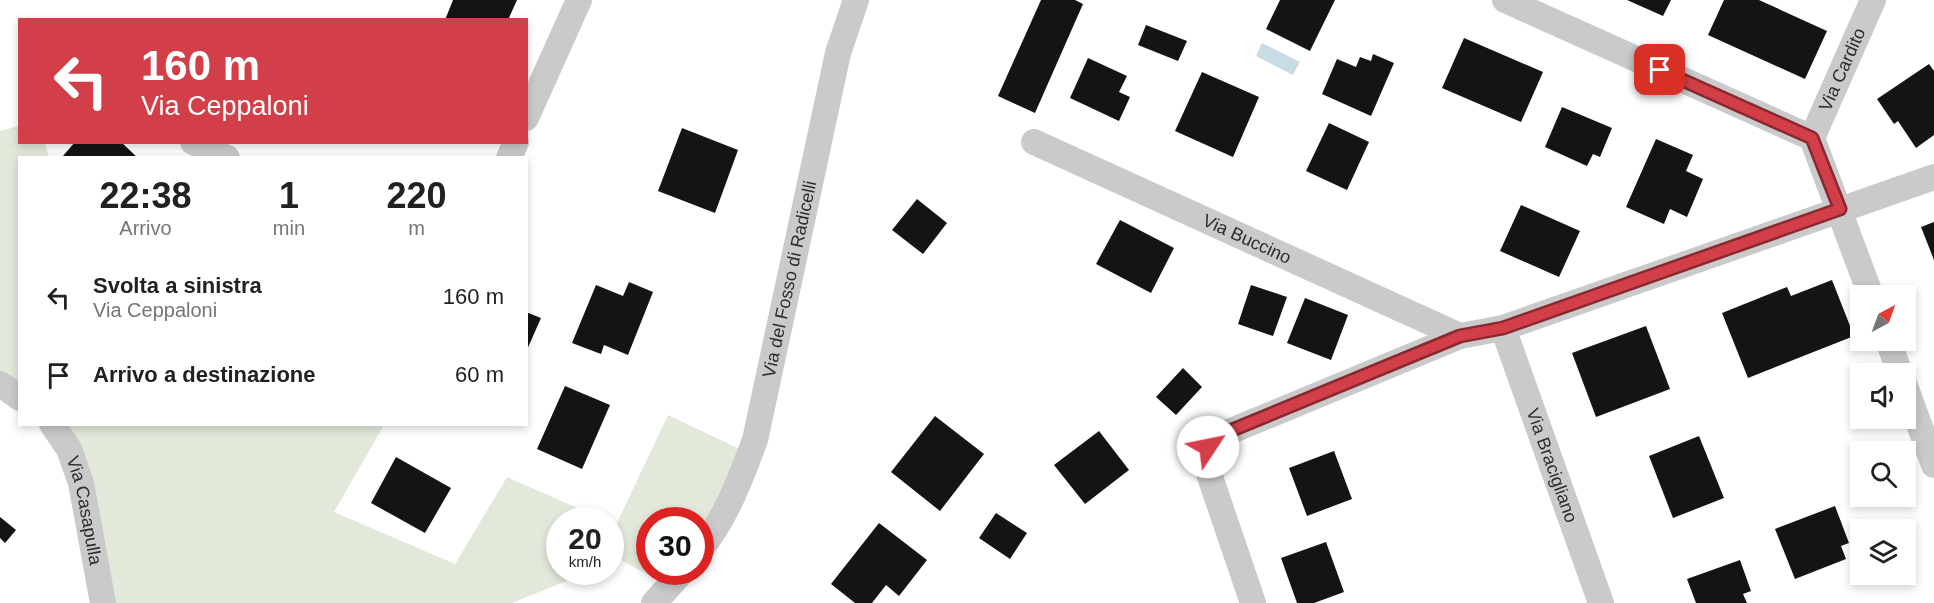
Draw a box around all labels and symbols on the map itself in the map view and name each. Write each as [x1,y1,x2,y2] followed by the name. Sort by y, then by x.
[1815,25,1869,114] street label: Via Cardito
[1634,44,1685,95] pin
[759,179,820,380] street label: Via del Fosso di Radicelli
[1200,210,1294,268] street label: Via Buccino
[1850,285,1916,351] north arrow
[1522,406,1582,525] street label: Via Bracigliano
[1176,415,1240,479] position arrow
[62,454,106,568] street label: Via Casapulla
[636,507,714,585] speed limit sign: 30

